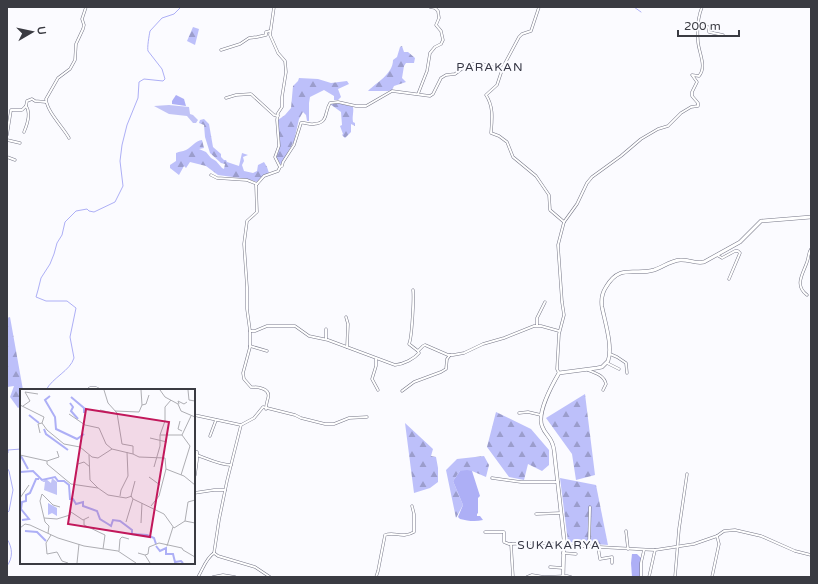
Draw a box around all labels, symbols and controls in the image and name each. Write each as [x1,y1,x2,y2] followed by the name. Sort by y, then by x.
[12,12,52,52] north arrow
[678,12,739,38] scale bar
[684,19,721,33] text: 200 m
[34,25,48,36] text: U
[456,60,524,74] district label: PARAKAN
[20,389,195,564] inset map
[517,538,601,552] district label: SUKAKARYA

